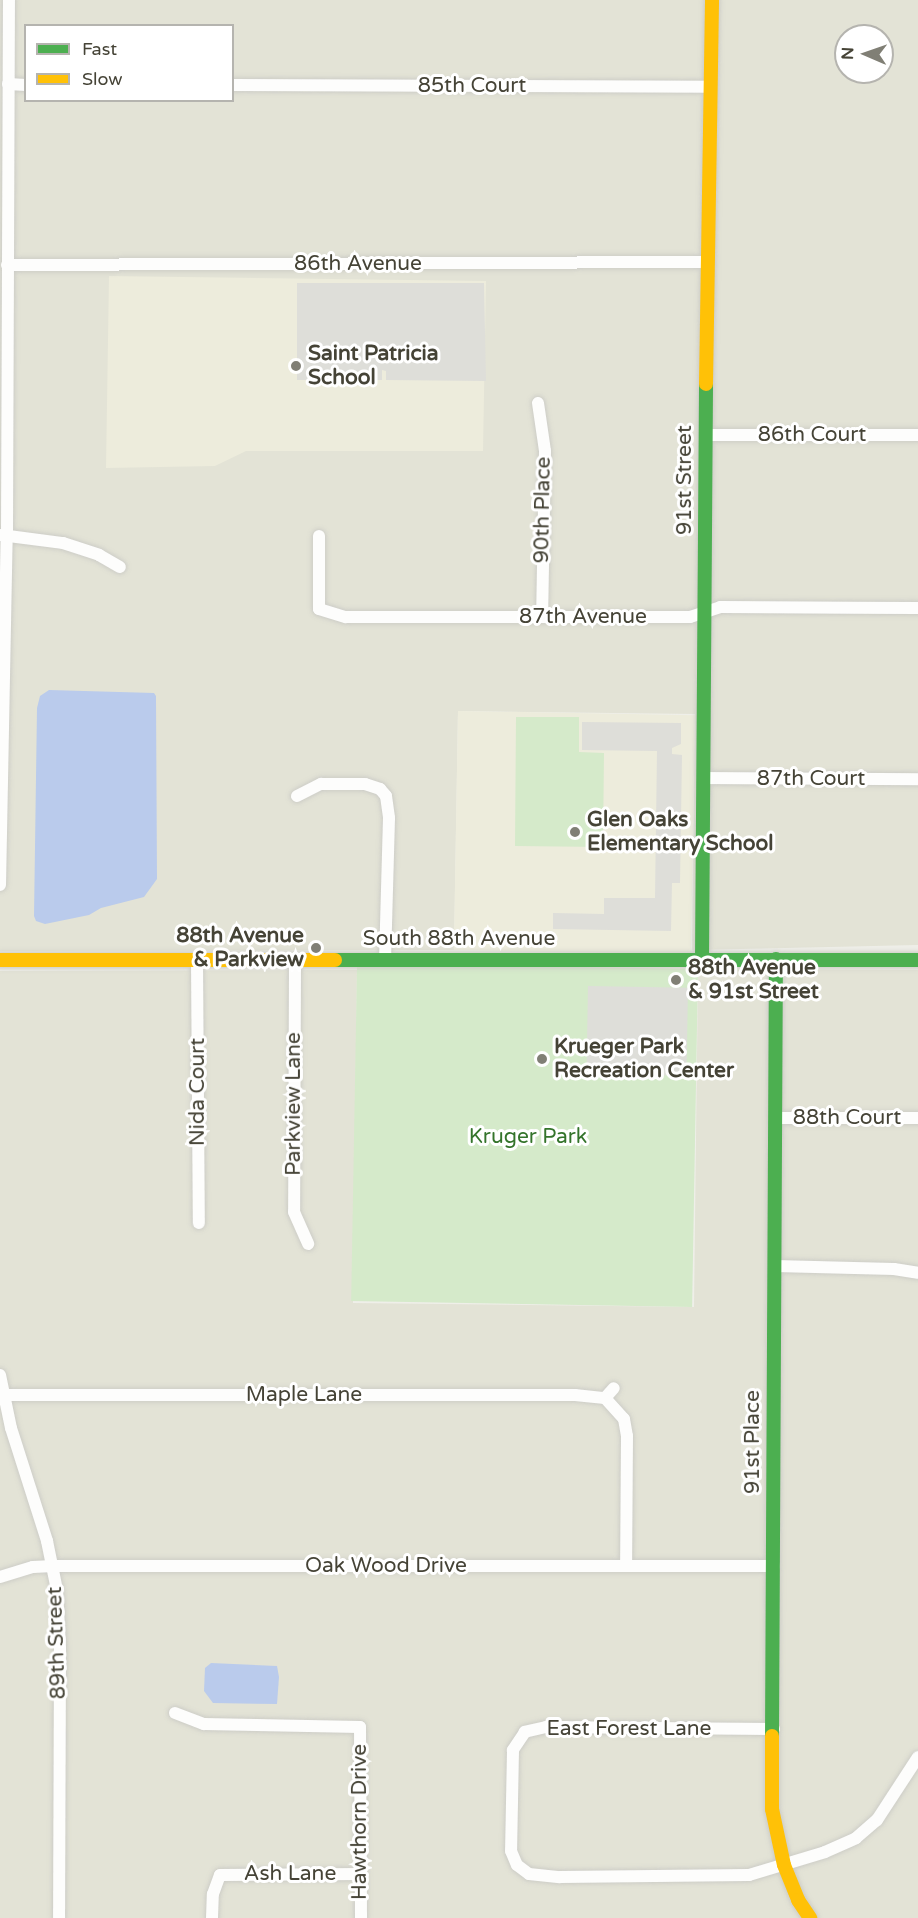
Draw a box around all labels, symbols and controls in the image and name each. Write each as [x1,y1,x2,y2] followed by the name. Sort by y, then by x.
[24,24,234,102] legend
[834,24,894,84] north arrow
[82,38,117,60] text: Fast
[838,47,858,60] text: N
[82,68,123,90] text: Slow
[418,73,526,99] street label: 85th Court
[294,251,422,277] street label: 86th Avenue
[308,341,439,391] place label: Saint Patricia School
[289,359,303,373] marker: Saint Patricia School
[758,422,866,448] street label: 86th Court
[672,425,698,535] street label: 91st Street
[529,456,557,564] street label: 90th Place
[519,604,647,630] street label: 87th Avenue
[757,766,865,792] street label: 87th Court
[587,807,774,857] place label: Glen Oaks Elementary School
[568,825,582,839] marker: Glen Oaks Elementary School
[176,923,304,973] place label: 88th Avenue & Parkview
[363,926,555,952] street label: South 88th Avenue
[309,941,323,955] marker: 88th Avenue & Parkview
[688,955,819,1005] place label: 88th Avenue & 91st Street
[669,973,683,987] marker: 88th Avenue & 91st Street
[281,1032,307,1176] street label: Parkview Lane
[554,1034,734,1084] place label: Krueger Park Recreation Center
[185,1038,211,1146] street label: Nida Court
[535,1052,549,1066] marker: Krueger Park Recreation Center
[793,1105,901,1131] street label: 88th Court
[469,1124,587,1150] park label: Kruger Park
[246,1382,362,1408] street label: Maple Lane
[740,1390,766,1494] street label: 91st Place
[305,1553,467,1579] street label: Oak Wood Drive
[42,1586,72,1700] street label: 89th Street
[547,1716,711,1742] street label: East Forest Lane
[347,1744,373,1900] street label: Hawthorn Drive
[244,1861,336,1887] street label: Ash Lane

